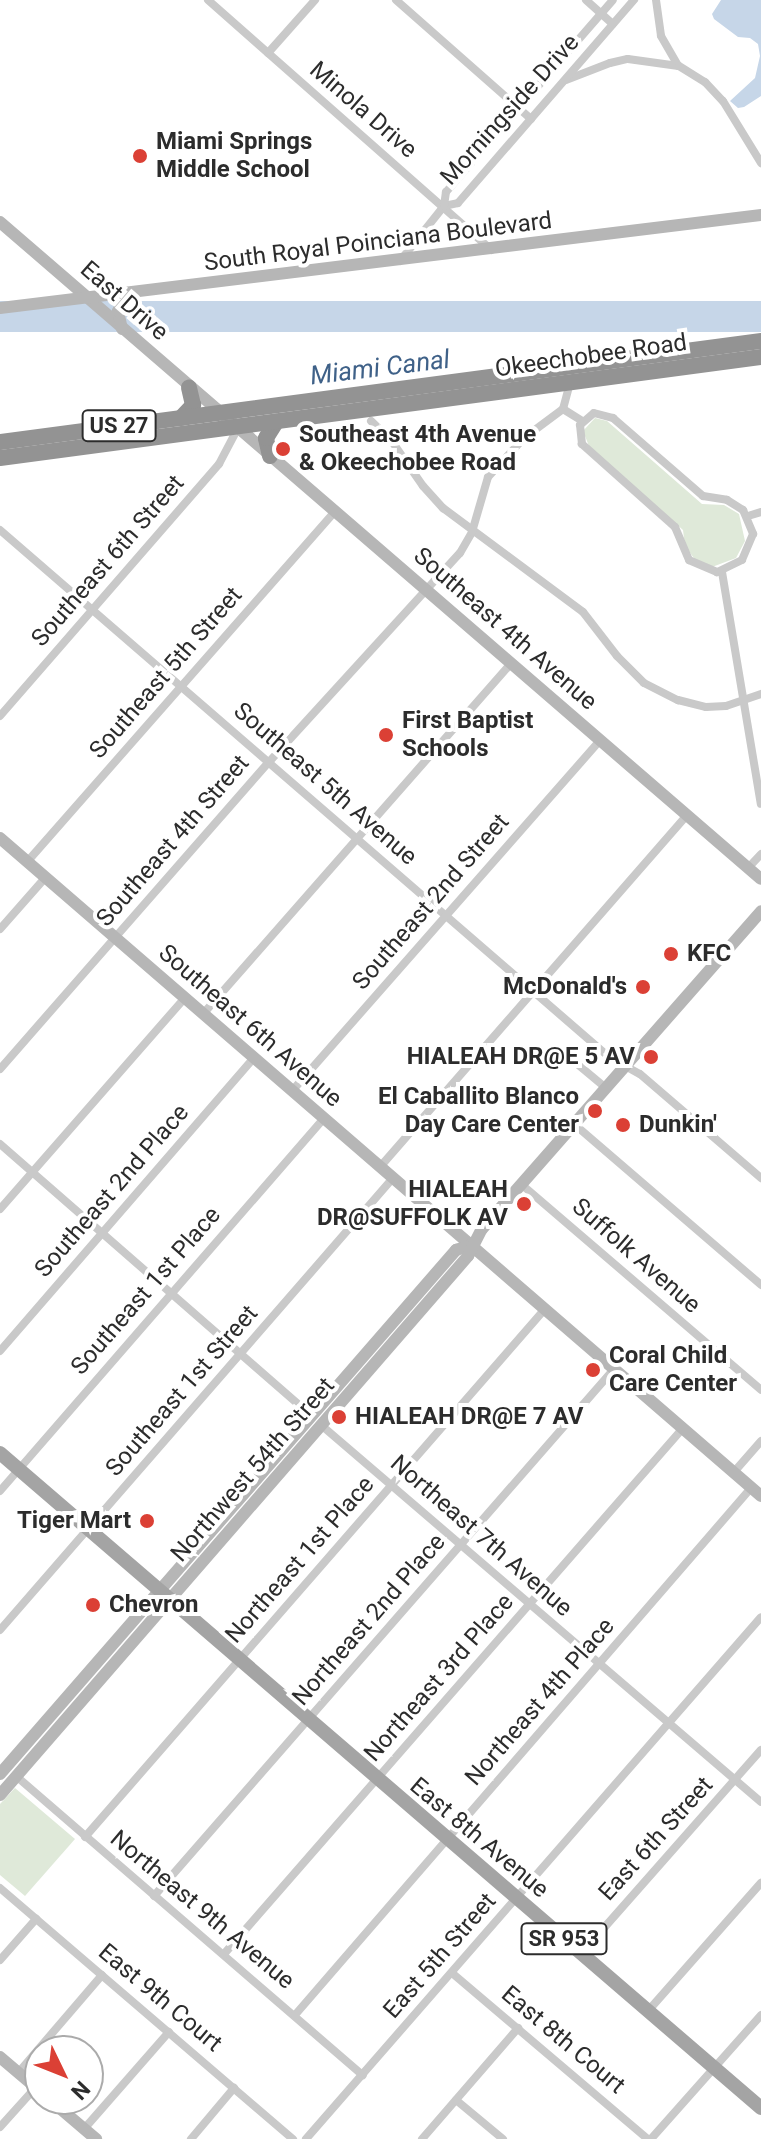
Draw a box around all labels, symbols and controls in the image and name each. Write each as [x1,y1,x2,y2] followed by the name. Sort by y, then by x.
[435,29,585,191] street label: Morningside Drive
[304,56,422,164] street label: Minola Drive
[156,128,312,184] place label: Miami Springs Middle School
[131,147,149,165] marker: Miami Springs Middle School
[202,206,554,278] street label: South Royal Poinciana Boulevard
[74,255,174,347] street label: East Drive
[493,328,689,384] street label: Okeechobee Road
[308,344,452,392] water label: Miami Canal
[81,408,157,444] road number: US 27
[299,421,536,477] place label: Southeast 4th Avenue & Okeechobee Road
[274,440,292,458] marker: Southeast 4th Avenue & Okeechobee Road
[26,469,190,653] street label: Southeast 6th Street
[408,542,602,716] street label: Southeast 4th Avenue
[84,581,248,765] street label: Southeast 5th Street
[228,697,422,871] street label: Southeast 5th Avenue
[402,707,533,763] place label: First Baptist Schools
[377,726,395,744] marker: First Baptist Schools
[91,749,255,933] street label: Southeast 4th Street
[347,808,515,996] street label: Southeast 2nd Street
[153,939,347,1113] street label: Southeast 6th Avenue
[687,940,731,968] place label: KFC
[662,945,680,963] marker: KFC
[503,973,627,1001] place label: McDonald's
[634,978,652,996] marker: McDonald's
[407,1043,635,1071] place label: HIALEAH DR@E 5 AV
[642,1048,660,1066] marker: HIALEAH DR@E 5 AV
[378,1083,579,1139] place label: El Caballito Blanco Day Care Center
[29,1099,195,1283] street label: Southeast 2nd Place
[586,1102,604,1120] marker: El Caballito Blanco Day Care Center
[639,1111,717,1139] place label: Dunkin'
[614,1116,632,1134] marker: Dunkin'
[317,1176,508,1232] place label: HIALEAH DR@SUFFOLK AV
[566,1193,706,1319] street label: Suffolk Avenue
[515,1195,533,1213] marker: HIALEAH DR@SUFFOLK AV
[65,1201,227,1381] street label: Southeast 1st Place
[100,1300,264,1482] street label: Southeast 1st Street
[609,1342,737,1398] place label: Coral Child Care Center
[584,1361,602,1379] marker: Coral Child Care Center
[165,1372,341,1568] street label: Northwest 54th Street
[355,1403,583,1431] place label: HIALEAH DR@E 7 AV
[330,1408,348,1426] marker: HIALEAH DR@E 7 AV
[384,1449,578,1623] street label: Northeast 7th Avenue
[220,1471,380,1649] street label: Northeast 1st Place
[17,1507,131,1535] place label: Tiger Mart
[138,1512,156,1530] marker: Tiger Mart
[287,1528,451,1712] street label: Northeast 2nd Place
[358,1588,520,1768] street label: Northeast 3rd Place
[109,1591,199,1619] place label: Chevron
[84,1596,102,1614] marker: Chevron
[459,1612,621,1792] street label: Northeast 4th Place
[593,1771,719,1907] street label: East 6th Street
[404,1772,554,1904] street label: East 8th Avenue
[104,1825,300,1995] street label: Northeast 9th Avenue
[378,1887,502,2025] street label: East 5th Street
[520,1921,608,1957] road number: SR 953
[92,1938,228,2058] street label: East 9th Court
[495,1980,631,2100] street label: East 8th Court
[24,2035,104,2115] north arrow
[66,2076,95,2105] text: N

